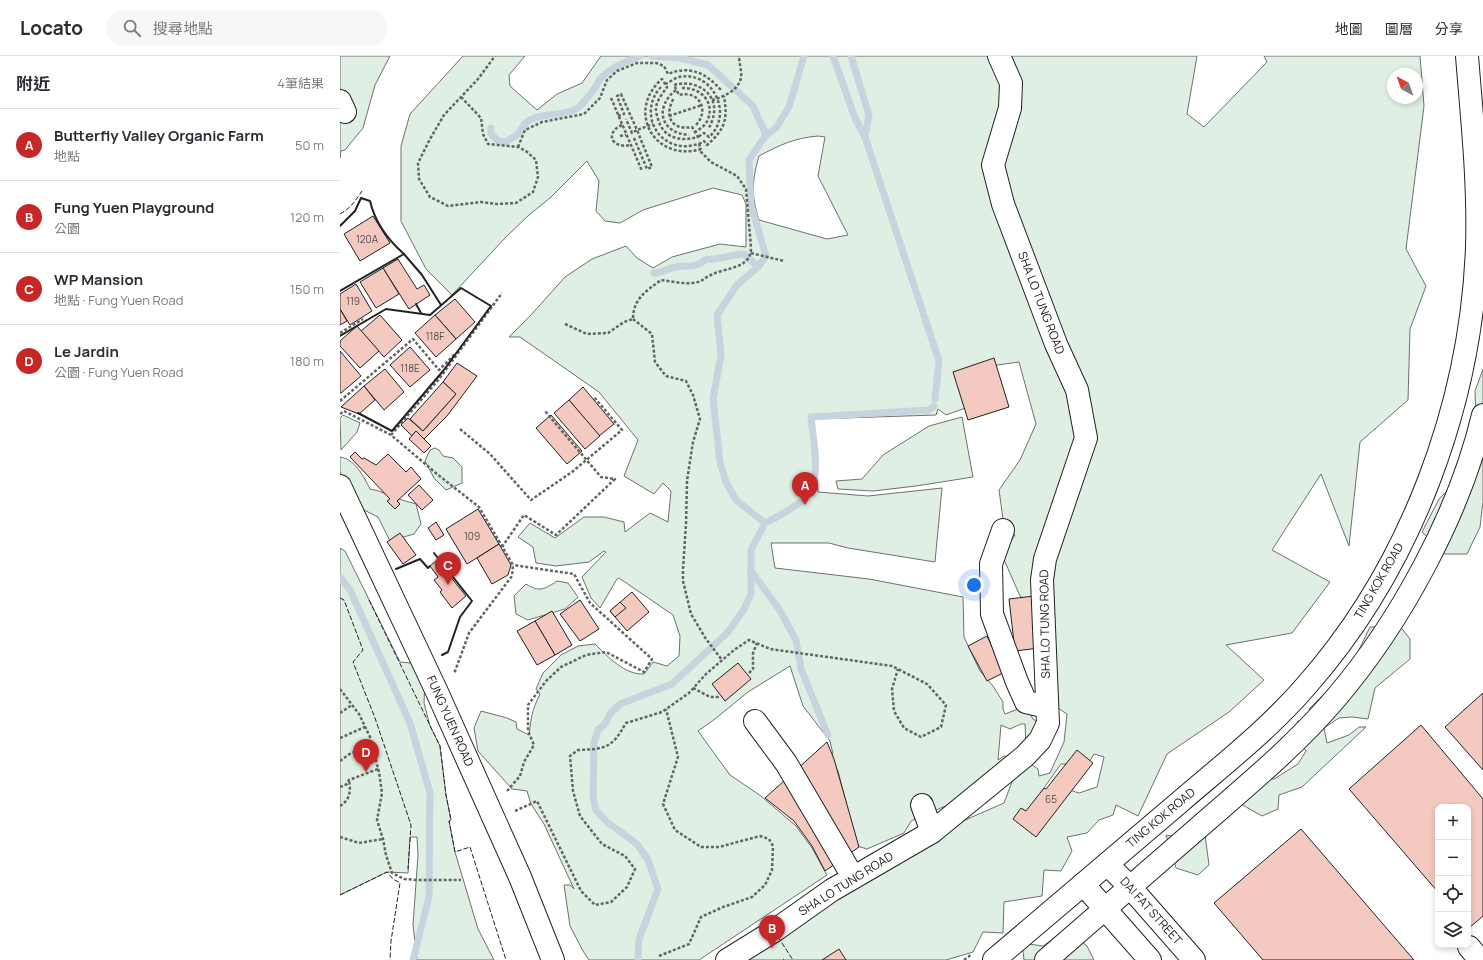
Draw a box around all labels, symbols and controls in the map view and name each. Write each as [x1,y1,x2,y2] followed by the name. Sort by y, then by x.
[107,10,387,46] search box
[20,15,83,41] text: Locato
[121,17,143,39] icon: search
[153,18,213,39] text: 搜尋地點
[1335,19,1363,38] text: 地圖
[1385,19,1413,38] text: 圖層
[1435,19,1463,38] text: 分享
[1387,68,1423,104] north arrow
[16,72,50,95] text: 附近
[277,74,324,92] text: 4筆結果
[54,125,264,146] text: Butterfly Valley Organic Farm
[25,136,33,154] text: A
[295,136,324,154] text: 50 m
[54,147,80,165] text: 地點
[54,197,214,218] text: Fung Yuen Playground
[25,208,33,226] text: B
[290,208,324,226] text: 120 m
[54,219,80,237] text: 公園
[356,232,379,246] house number: 120A
[1014,249,1069,357] street label: SHA LO TUNG ROAD
[54,269,143,290] text: WP Mansion
[24,280,34,298] text: C
[290,280,324,298] text: 150 m
[54,291,183,309] text: 地點 · Fung Yuen Road
[346,294,360,308] house number: 119
[426,329,444,343] house number: 118F
[54,341,119,362] text: Le Jardin
[24,352,34,370] text: D
[290,352,324,370] text: 180 m
[400,361,420,375] house number: 118E
[54,363,183,381] text: 公園 · Fung Yuen Road
[792,472,818,505] pin: A
[464,529,480,543] house number: 109
[1350,540,1407,622] street label: TING KOK ROAD
[435,552,461,585] pin: C
[1035,569,1054,679] street label: SHA LO TUNG ROAD
[964,575,984,595] your location
[423,673,478,769] street label: FUNG YUEN ROAD
[353,739,379,772] pin: D
[1123,784,1199,852] street label: TING KOK ROAD
[1045,792,1057,806] house number: 65
[1435,804,1471,948] map controls
[1435,804,1471,840] button: +
[1435,840,1471,876] button: −
[795,848,896,920] street label: SHA LO TUNG ROAD
[1116,873,1187,949] street label: DAI FAT STREET
[1435,876,1471,912] button: locate
[1435,912,1471,948] button: layers
[759,915,785,948] pin: B

